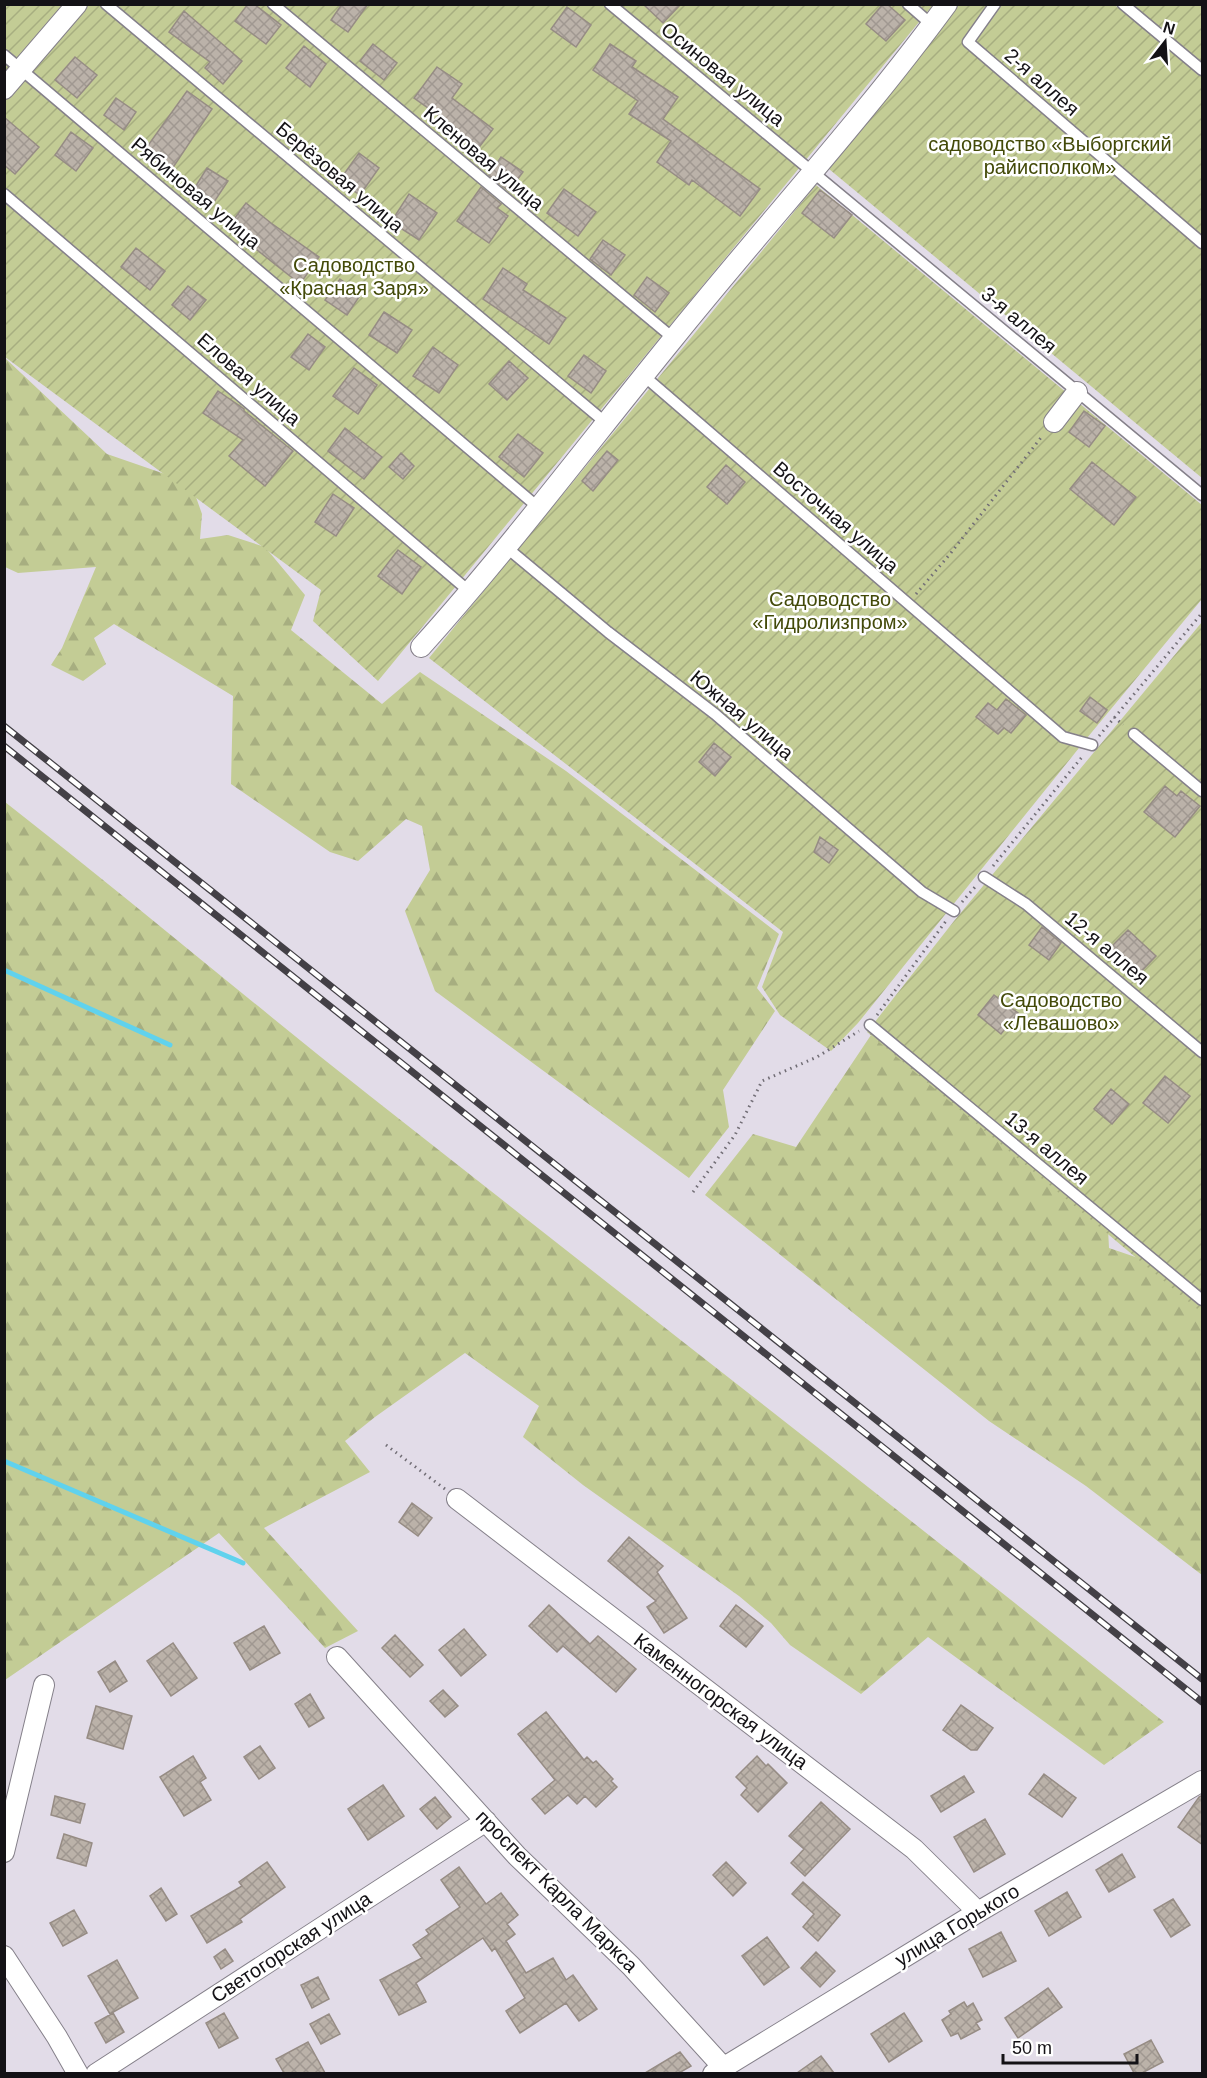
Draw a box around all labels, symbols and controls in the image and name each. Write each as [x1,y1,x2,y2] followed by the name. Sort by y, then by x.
[1135,12,1195,72] north arrow
[657,18,790,131] street label: Осиновая улица
[1161,18,1177,38] text: N
[1001,44,1083,120] street label: 2-я аллея
[420,102,549,215] street label: Кленовая улица
[272,117,409,237] street label: Берёзовая улица
[127,133,265,254] street label: Рябиновая улица
[928,133,1172,178] park label: садоводство «Выборгский райисполком»
[279,254,429,299] park label: Садоводство «Красная Заря»
[977,282,1061,358] street label: 3-я аллея
[193,328,306,430] street label: Еловая улица
[769,457,904,578] street label: Восточная улица
[752,588,908,633] park label: Садоводство «Гидролизпром»
[686,666,798,765] street label: Южная улица
[1061,907,1153,989] street label: 12-я аллея
[1000,989,1122,1034] park label: Садоводство «Левашово»
[1001,1107,1093,1189] street label: 13-я аллея
[630,1629,813,1774] street label: Каменногорская улица
[472,1806,643,1977] street label: проспект Карла Маркса
[891,1879,1023,1971] street label: улица Горького
[207,1887,376,2007] street label: Светогорская улица
[1003,2027,1136,2065] scale bar
[1012,2038,1052,2058] text: 50 m

